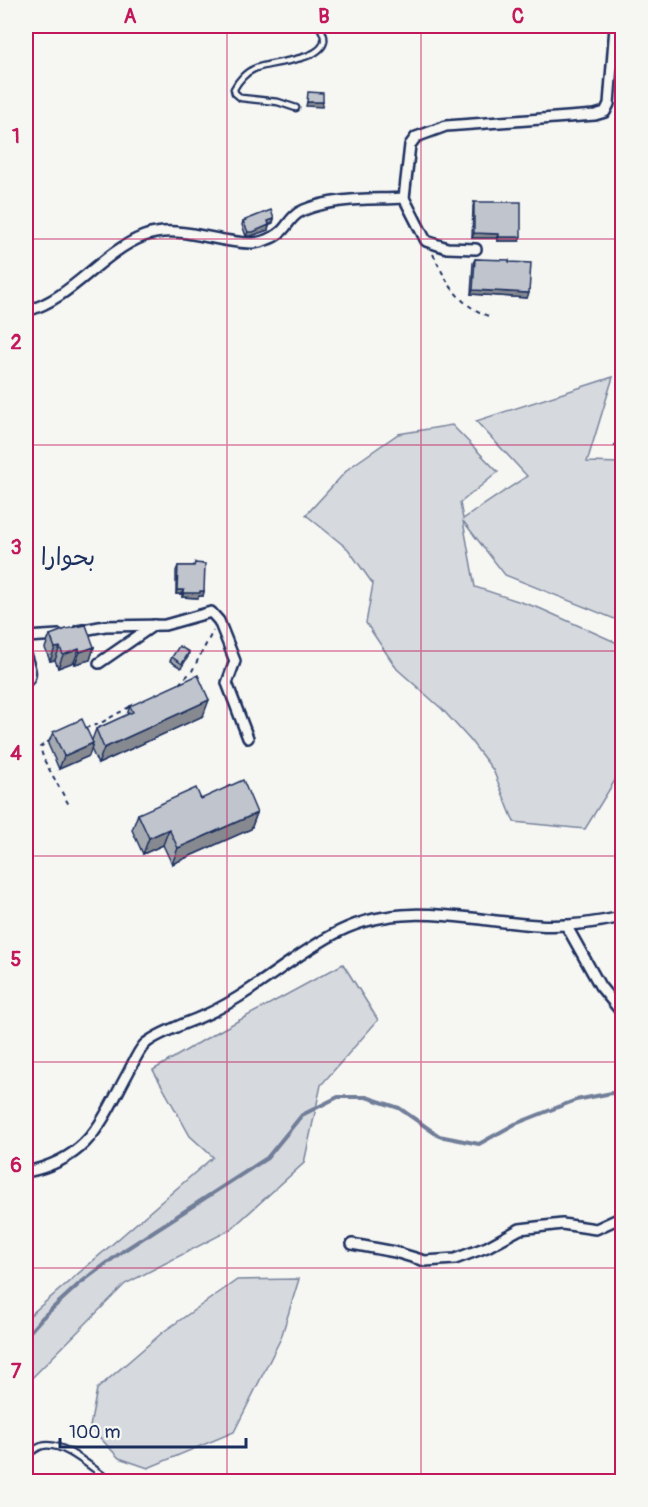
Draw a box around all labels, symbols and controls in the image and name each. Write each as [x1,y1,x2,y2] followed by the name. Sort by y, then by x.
[124,4,137,29] text: A
[318,4,330,29] text: B
[512,4,524,29] text: C
[12,124,20,149] text: 1
[10,330,22,355] text: 2
[10,535,22,560] text: 3
[41,543,95,572] district label: بحوارا
[10,741,22,766] text: 4
[11,947,22,972] text: 5
[10,1153,22,1178] text: 6
[11,1359,22,1384] text: 7
[60,1411,246,1449] scale bar
[69,1421,121,1444] text: 100 m

